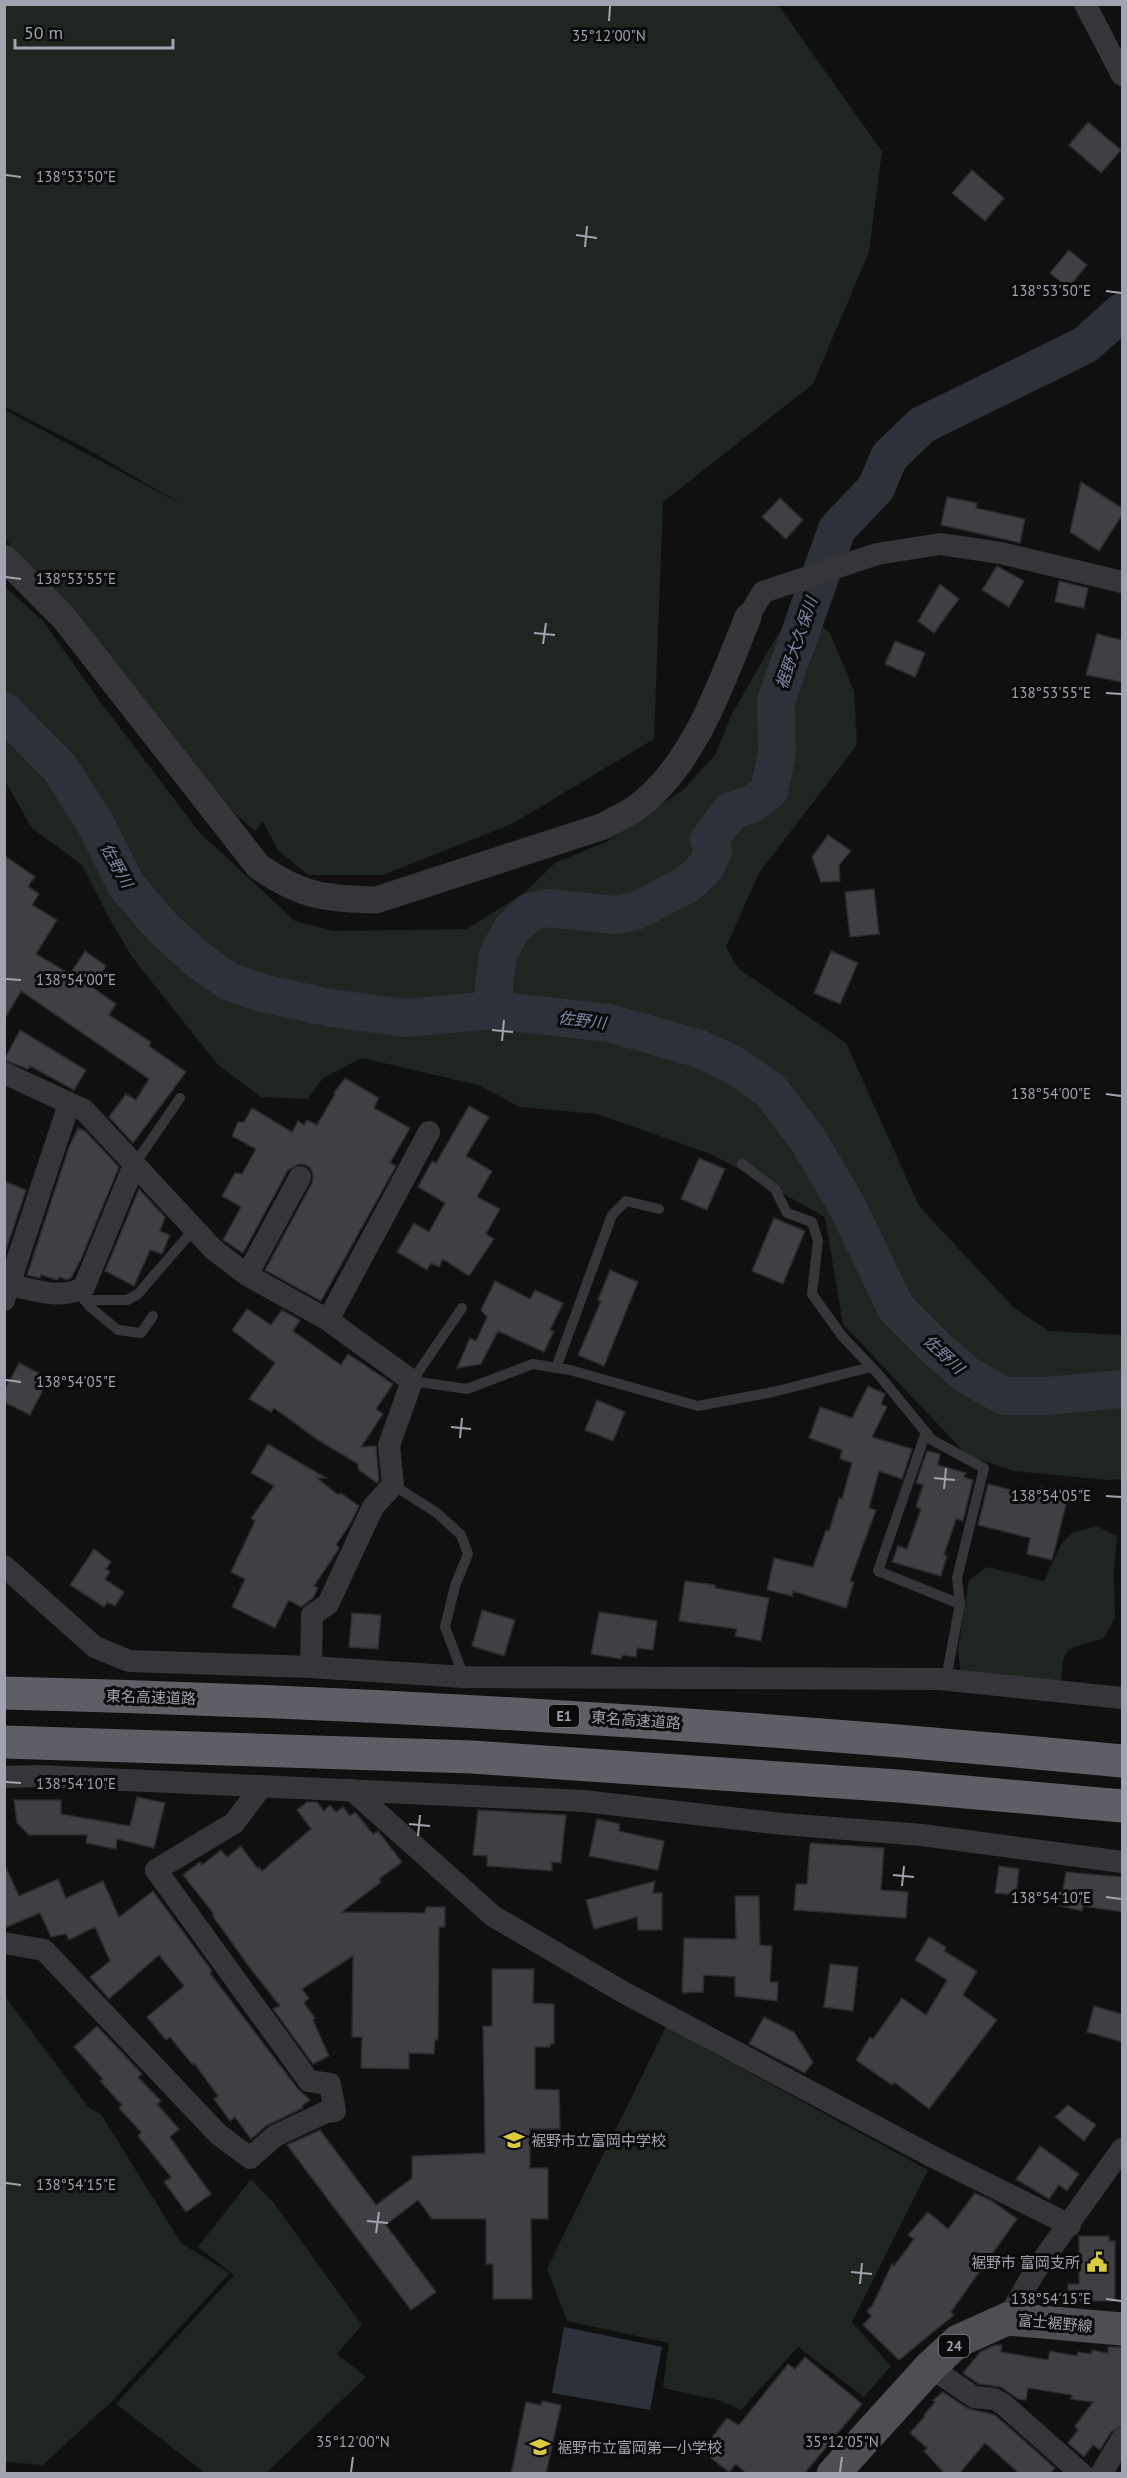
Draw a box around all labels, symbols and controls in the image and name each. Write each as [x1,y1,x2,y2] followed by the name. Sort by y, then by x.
[15,12,172,50] scale bar
[24,21,63,44] text: 50 m
[572,26,646,45] text: 35°12'00"N
[36,167,116,186] text: 138°53'50"E
[1011,281,1091,300] text: 138°53'50"E
[36,569,116,588] text: 138°53'55"E
[771,592,822,692] water label: 裾野大久保川
[1011,683,1091,702] text: 138°53'55"E
[97,839,138,893] water label: 佐野川
[36,970,116,989] text: 138°54'00"E
[557,1007,609,1033] water label: 佐野川
[1011,1084,1091,1103] text: 138°54'00"E
[920,1330,970,1379] water label: 佐野川
[36,1372,116,1391] text: 138°54'05"E
[1011,1486,1091,1505] text: 138°54'05"E
[106,1686,196,1708] street label: 東名高速道路
[549,1705,579,1727] road number: E1
[590,1707,682,1733] street label: 東名高速道路
[36,1774,116,1793] text: 138°54'10"E
[1011,1888,1091,1907] text: 138°54'10"E
[502,2128,526,2152] school or university icon: 裾野市立富岡中学校
[531,2131,666,2150] place label: 裾野市立富岡中学校
[36,2175,116,2194] text: 138°54'15"E
[1085,2250,1109,2274] public building icon: 裾野市 富岡支所
[971,2253,1080,2272] place label: 裾野市 富岡支所
[1011,2289,1091,2308] text: 138°54'15"E
[1017,2310,1093,2336] street label: 富士裾野線
[939,2335,969,2357] road number: 24
[316,2432,390,2451] text: 35°12'00"N
[805,2432,879,2451] text: 35°12'05"N
[528,2435,552,2459] school or university icon: 裾野市立富岡第一小学校
[557,2438,722,2457] place label: 裾野市立富岡第一小学校

